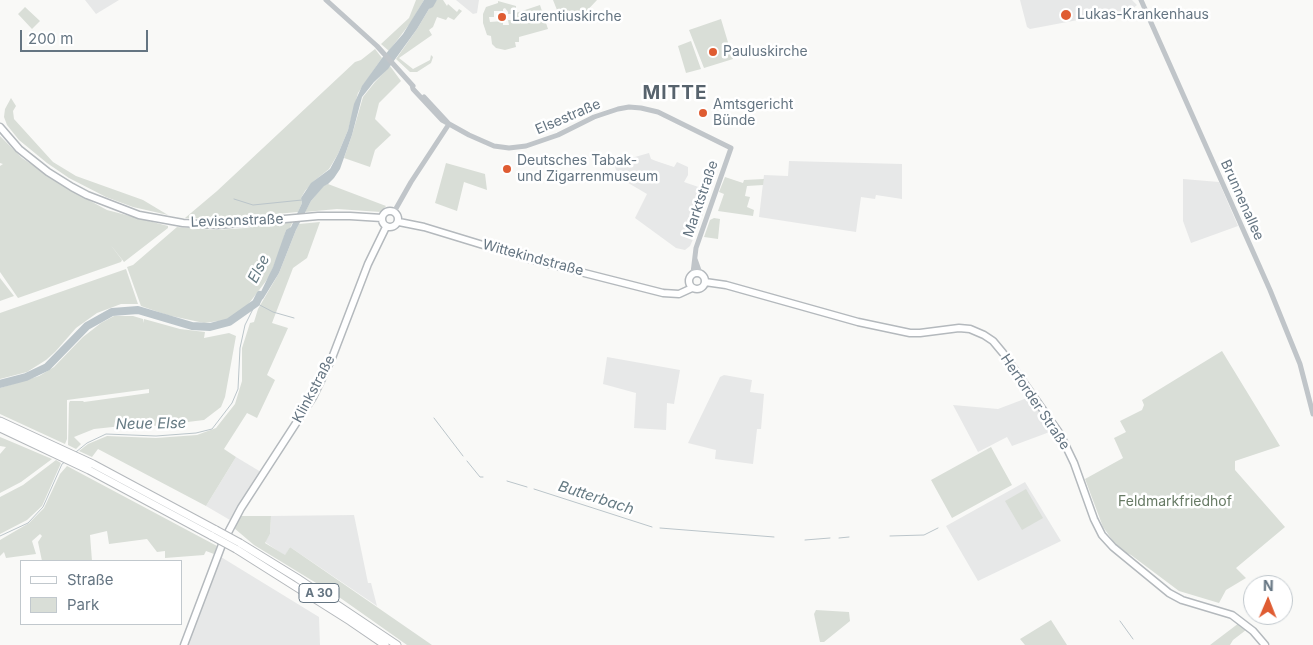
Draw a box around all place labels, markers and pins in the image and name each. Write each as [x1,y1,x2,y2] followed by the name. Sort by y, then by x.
[1077,7,1209,23] place label: Lukas-Krankenhaus
[1059,8,1073,22] marker: Lukas-Krankenhaus
[512,9,622,25] place label: Laurentiuskirche
[496,11,508,23] marker: Laurentiuskirche
[723,44,808,60] place label: Pauluskirche
[707,46,719,58] marker: Pauluskirche
[713,97,793,130] place label: Amtsgericht Bünde
[697,107,709,119] marker: Amtsgericht Bünde
[517,153,658,186] place label: Deutsches Tabak- und Zigarrenmuseum
[501,163,513,175] marker: Deutsches Tabak- und Zigarrenmuseum

